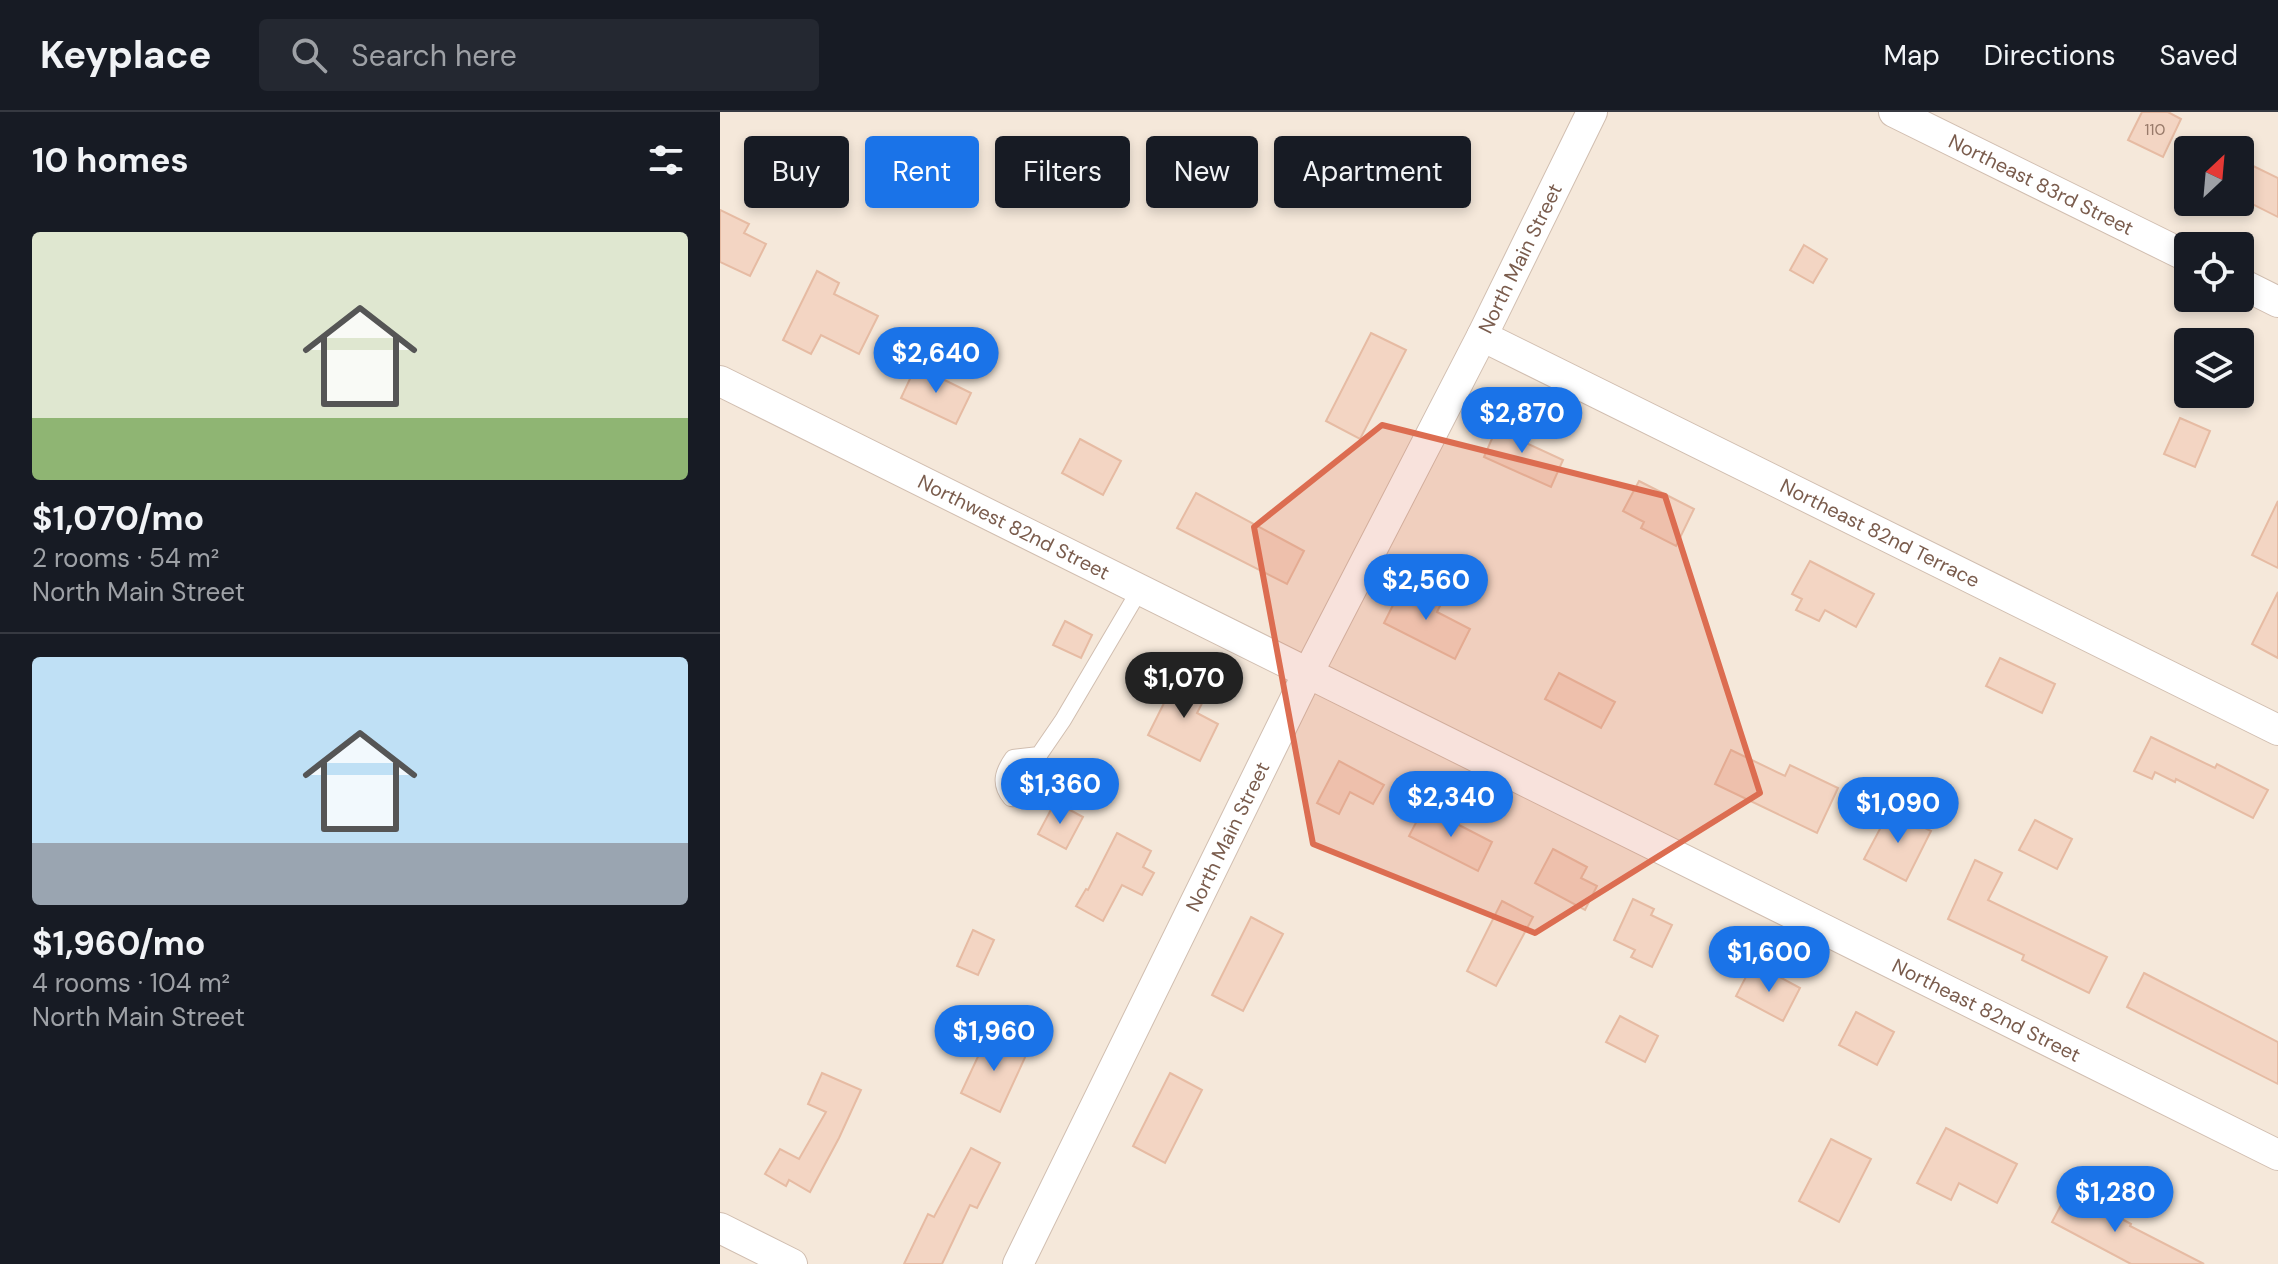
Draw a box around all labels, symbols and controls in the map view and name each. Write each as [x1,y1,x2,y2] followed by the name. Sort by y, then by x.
[259,19,819,91] search box
[40,30,211,80] text: Keyplace
[287,33,331,77] icon: search
[351,36,517,75] text: Search here
[1883,37,1940,74] text: Map
[1984,37,2116,74] text: Directions
[2160,37,2238,74] text: Saved
[2145,119,2166,140] house number: 110
[1944,128,2138,241] street label: Northeast 83rd Street
[744,136,849,208] chip: Buy
[865,136,979,208] chip: Rent
[995,136,1130,208] chip: Filters
[1146,136,1258,208] chip: New
[1274,136,1471,208] chip: Apartment
[2174,136,2254,216] north arrow
[2174,136,2254,408] map controls
[32,138,189,183] text: 10 homes
[644,138,688,182] icon: filters
[1472,179,1568,338] street label: North Main Street
[2174,232,2254,312] button: locate
[288,284,432,428] icon: home
[871,327,1001,395] pin: $2,640
[2174,328,2254,408] button: layers
[892,336,980,370] text: $2,640
[1457,387,1587,455] pin: $2,870
[1479,396,1565,430] text: $2,870
[914,468,1114,586] street label: Northwest 82nd Street
[1776,473,1984,593] street label: Northeast 82nd Terrace
[32,496,204,541] text: $1,070/mo
[32,541,219,575] text: 2 rooms · 54 m²
[1361,554,1491,622] pin: $2,560
[1382,563,1470,597] text: $2,560
[32,575,245,609] text: North Main Street
[1119,652,1249,720] pin: $1,070
[1143,661,1225,695] text: $1,070
[288,709,432,853] icon: home
[1180,757,1276,916] street label: North Main Street
[995,758,1125,826] pin: $1,360
[1019,767,1101,801] text: $1,360
[1386,771,1516,839] pin: $2,340
[1833,777,1963,845] pin: $1,090
[1407,780,1495,814] text: $2,340
[1856,786,1940,820] text: $1,090
[32,921,206,966] text: $1,960/mo
[1704,926,1834,994] pin: $1,600
[1727,935,1811,969] text: $1,600
[1888,952,2085,1068] street label: Northeast 82nd Street
[32,966,230,1000] text: 4 rooms · 104 m²
[32,1000,245,1034] text: North Main Street
[929,1005,1059,1073] pin: $1,960
[953,1014,1035,1048] text: $1,960
[2050,1166,2180,1234] pin: $1,280
[2074,1175,2156,1209] text: $1,280

